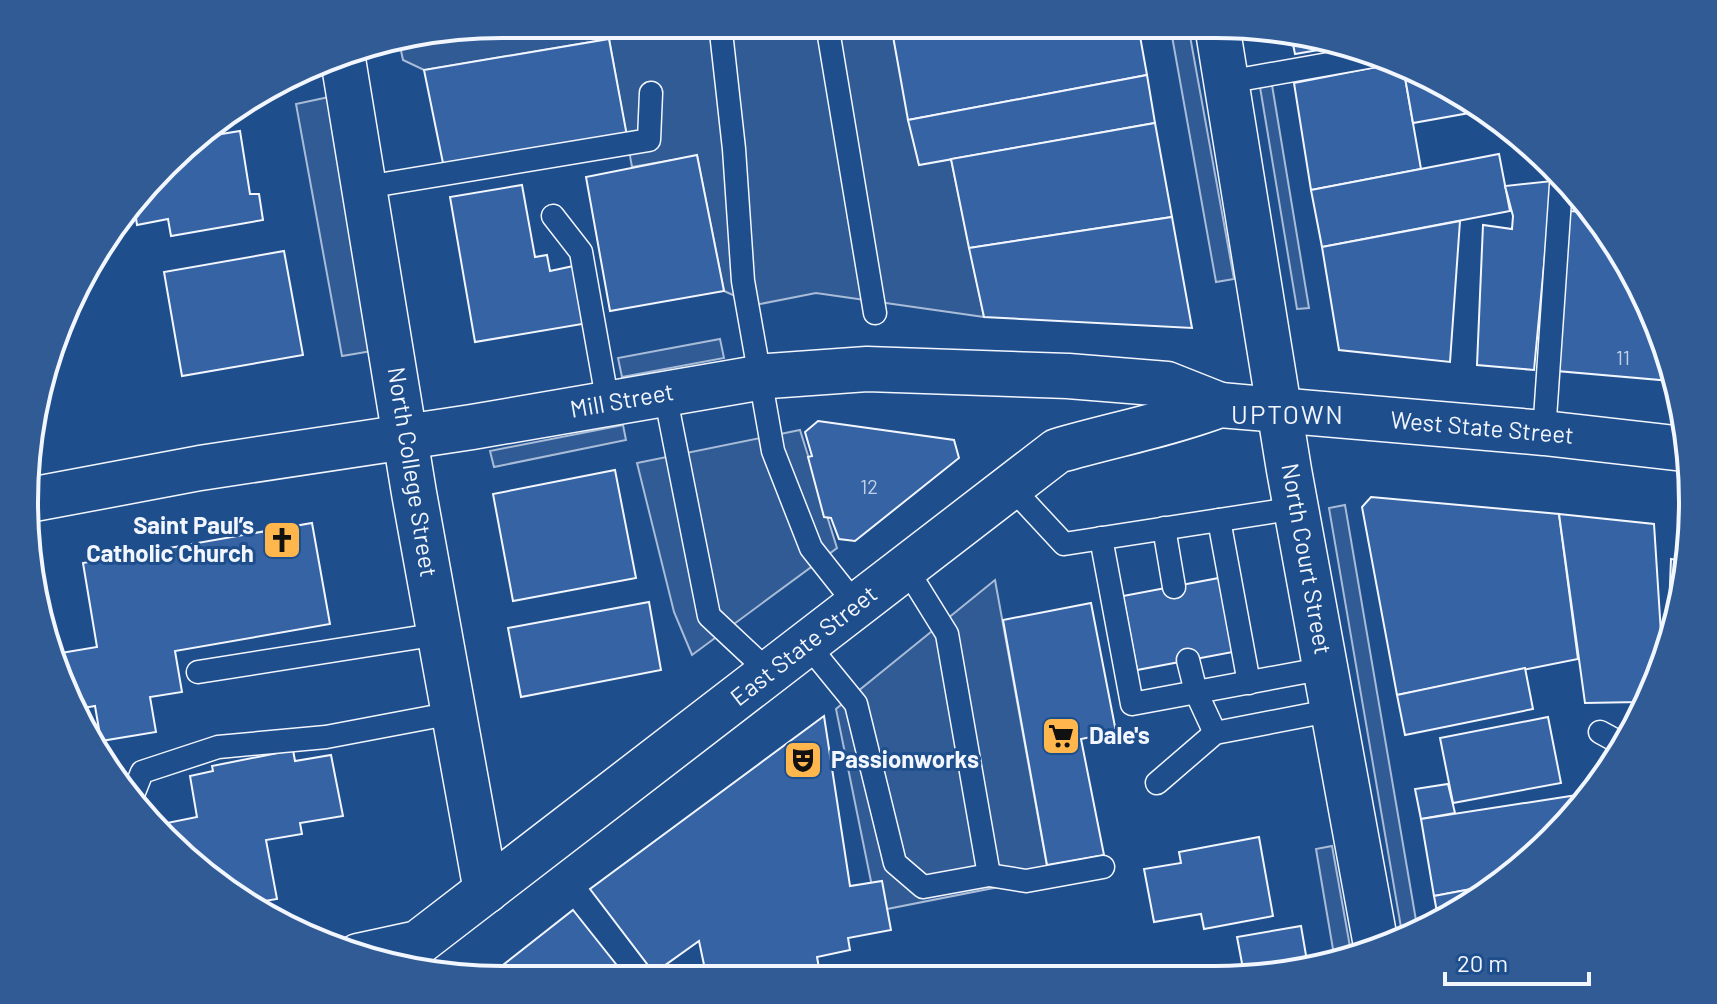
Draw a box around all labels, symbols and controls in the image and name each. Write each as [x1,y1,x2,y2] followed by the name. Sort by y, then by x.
[1616,345,1630,369] house number: 11
[383,365,444,579] street label: North College Street
[568,376,676,423] street label: Mill Street
[1231,398,1345,429] district label: UPTOWN
[1389,404,1575,449] street label: West State Street
[1276,461,1339,657] street label: North Court Street
[860,474,878,498] house number: 12
[86,510,254,567] place label: Saint Paul’s Catholic Church
[261,519,303,561] church icon: Saint Paul’s Catholic Church
[724,579,882,711] street label: East State Street
[1040,715,1082,757] supermarket icon: Dale's
[1089,720,1150,749] place label: Dale's
[782,739,824,781] theatre icon: Passionworks
[831,744,979,773] place label: Passionworks
[1445,936,1589,986] scale bar
[1457,948,1508,977] text: 20 m

